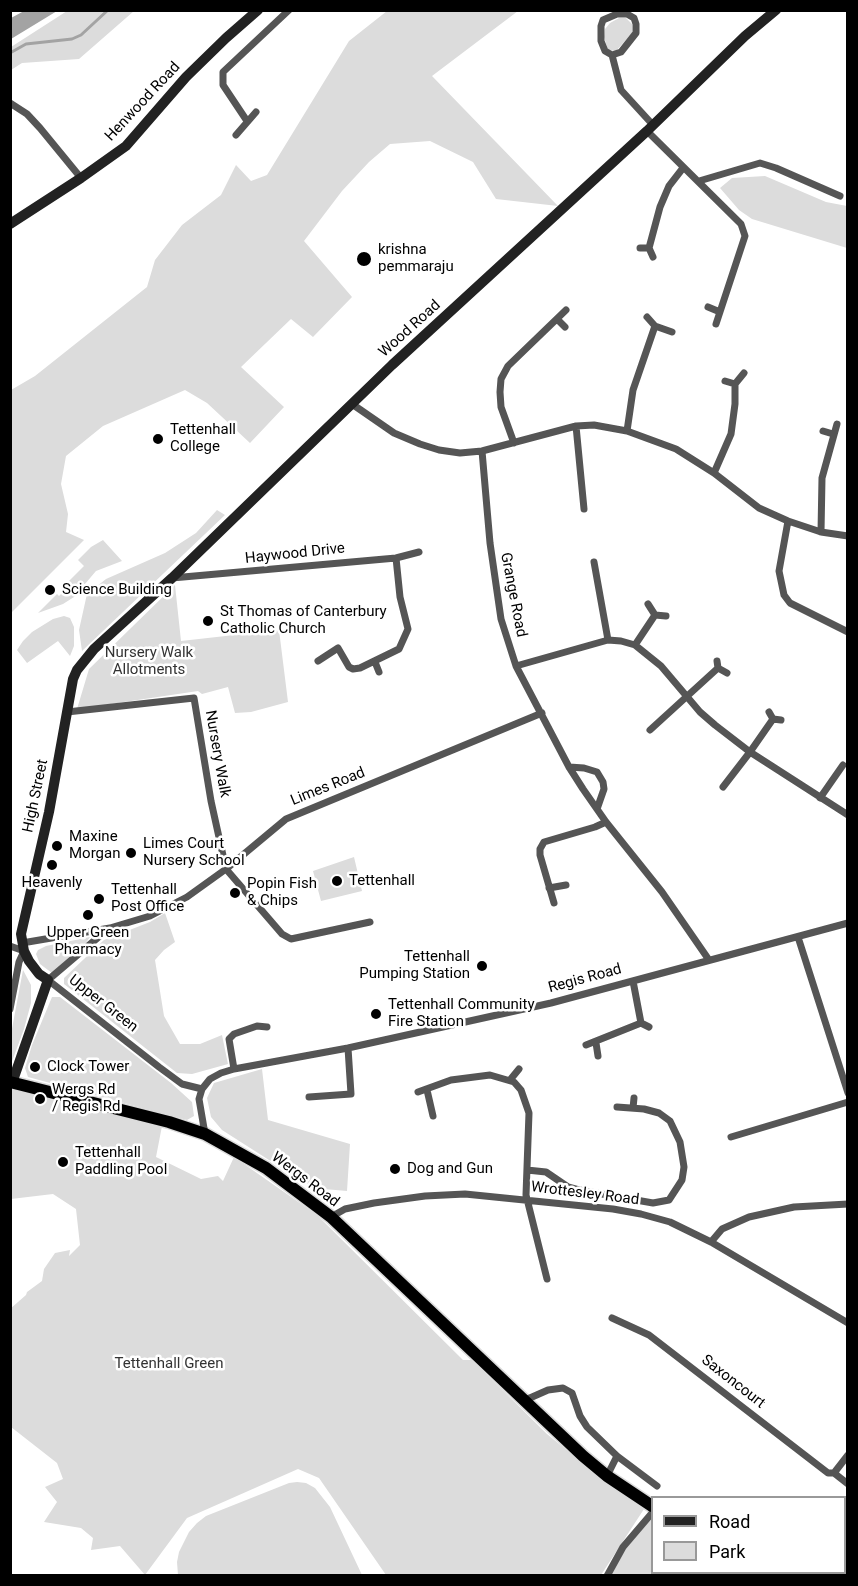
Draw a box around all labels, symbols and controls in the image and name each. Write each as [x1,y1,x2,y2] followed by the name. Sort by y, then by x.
[102,59,184,145] street label: Henwood Road
[378,241,454,276] place label: krishna pemmaraju
[355,250,373,268] marker: krishna pemmaraju
[375,297,445,361] street label: Wood Road
[170,421,236,456] place label: Tettenhall College
[151,432,165,446] marker: Tettenhall College
[244,540,346,568] street label: Haywood Drive
[496,551,530,639] street label: Grange Road
[62,581,172,599] place label: Science Building
[43,583,57,597] marker: Science Building
[220,603,387,638] place label: St Thomas of Canterbury Catholic Church
[201,614,215,628] marker: St Thomas of Canterbury Catholic Church
[105,644,193,679] park label: Nursery Walk Allotments
[200,709,234,799] street label: Nursery Walk
[19,758,53,834] street label: High Street
[288,764,368,810] street label: Limes Road
[69,828,120,863] place label: Maxine Morgan
[143,835,245,870] place label: Limes Court Nursery School
[50,839,64,853] marker: Maxine Morgan
[124,846,138,860] marker: Limes Court Nursery School
[45,858,59,872] marker: Heavenly
[349,872,415,890] place label: Tettenhall
[22,874,82,892] place label: Heavenly
[330,874,344,888] marker: Tettenhall
[247,875,317,910] place label: Popin Fish & Chips
[111,881,184,916] place label: Tettenhall Post Office
[228,886,242,900] marker: Popin Fish & Chips
[92,892,106,906] marker: Tettenhall Post Office
[81,908,95,922] marker: Upper Green Pharmacy
[47,924,129,959] place label: Upper Green Pharmacy
[359,948,470,983] place label: Tettenhall Pumping Station
[475,959,489,973] marker: Tettenhall Pumping Station
[546,961,624,997] street label: Regis Road
[65,971,141,1037] street label: Upper Green
[388,996,534,1031] place label: Tettenhall Community Fire Station
[369,1007,383,1021] marker: Tettenhall Community Fire Station
[47,1058,129,1076] place label: Clock Tower
[28,1060,42,1074] marker: Clock Tower
[52,1081,120,1116] place label: Wergs Rd / Regis Rd
[33,1092,47,1106] marker: Wergs Rd / Regis Rd
[75,1144,167,1179] place label: Tettenhall Paddling Pool
[268,1149,342,1211] street label: Wergs Road
[56,1155,70,1169] marker: Tettenhall Paddling Pool
[407,1160,493,1178] place label: Dog and Gun
[388,1162,402,1176] marker: Dog and Gun
[530,1178,640,1210] street label: Wrottesley Road
[697,1351,769,1413] street label: Saxoncourt
[114,1355,224,1373] park label: Tettenhall Green
[651,1496,846,1574] legend
[709,1511,750,1532] text: Road
[709,1541,745,1562] text: Park

